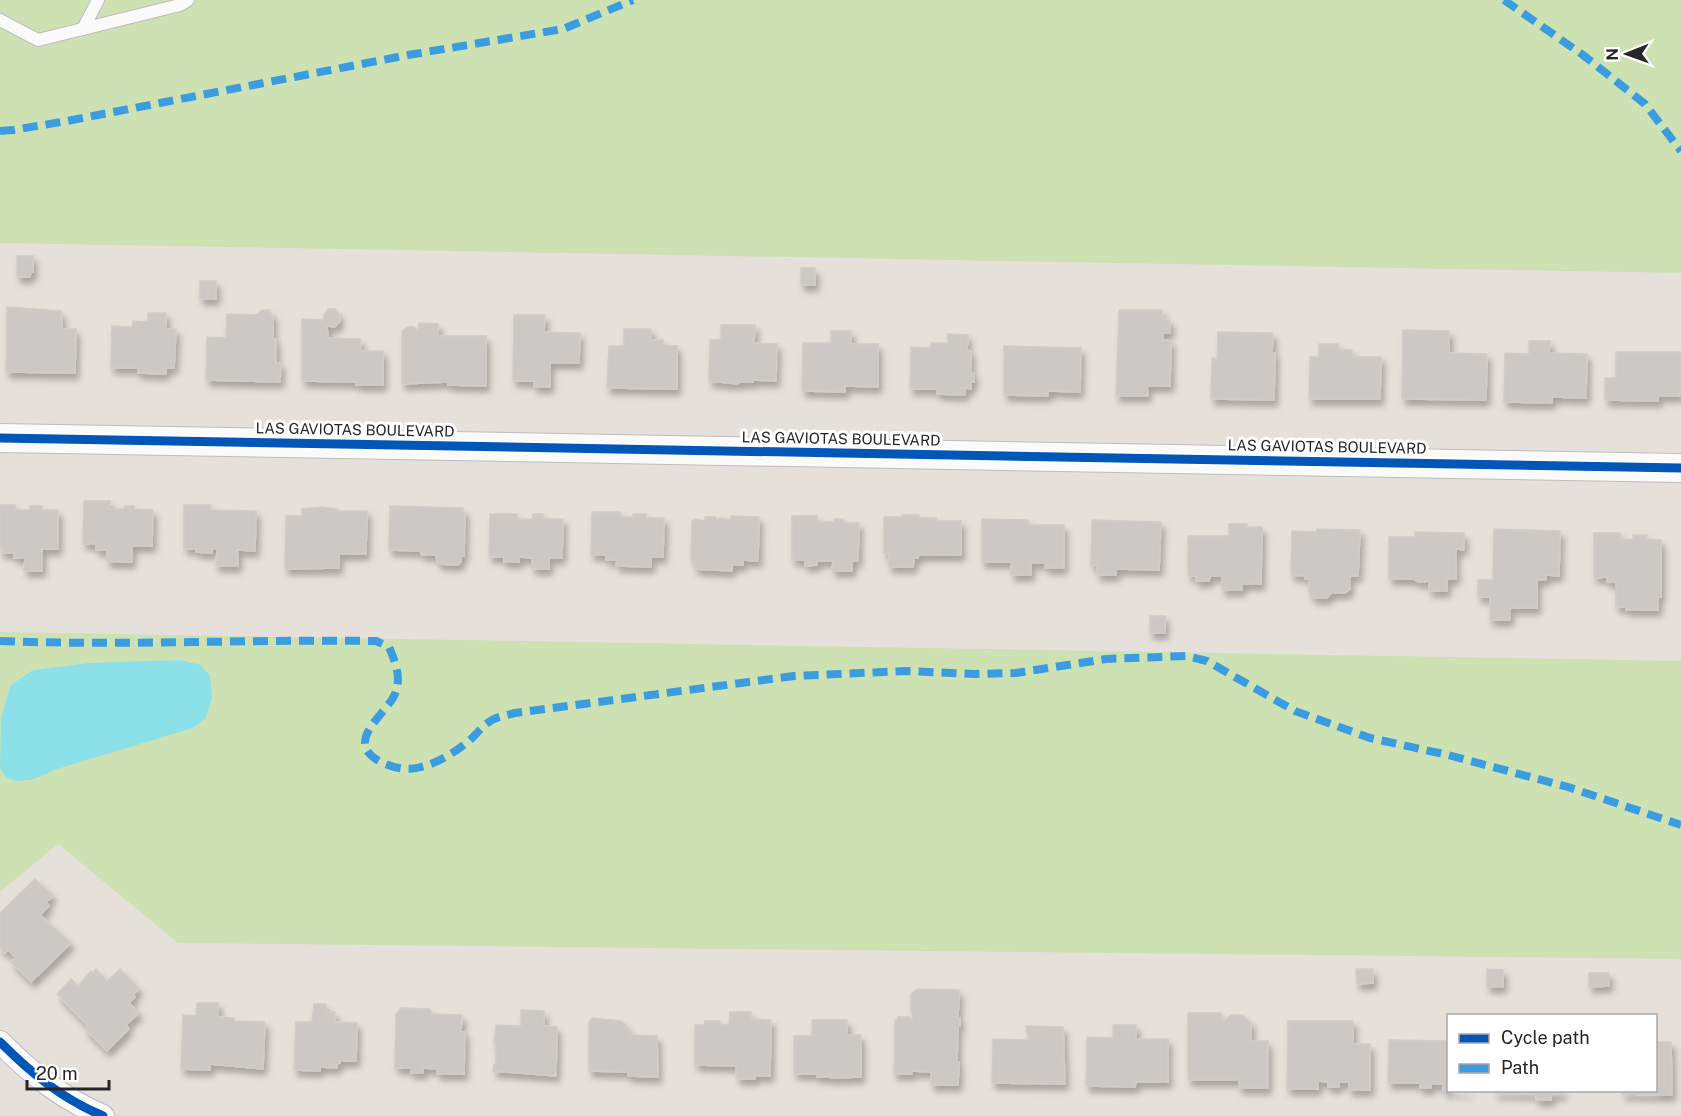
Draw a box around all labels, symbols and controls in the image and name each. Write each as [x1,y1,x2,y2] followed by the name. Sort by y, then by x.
[1597,24,1657,84] north arrow
[1603,48,1622,61] text: N
[255,419,455,440] street label: LAS GAVIOTAS BOULEVARD
[741,428,941,449] street label: LAS GAVIOTAS BOULEVARD
[1227,436,1427,457] street label: LAS GAVIOTAS BOULEVARD
[1447,1014,1657,1092] legend
[1501,1027,1590,1048] text: Cycle path
[27,1053,110,1091] scale bar
[1501,1057,1539,1078] text: Path
[36,1063,78,1084] text: 20 m

